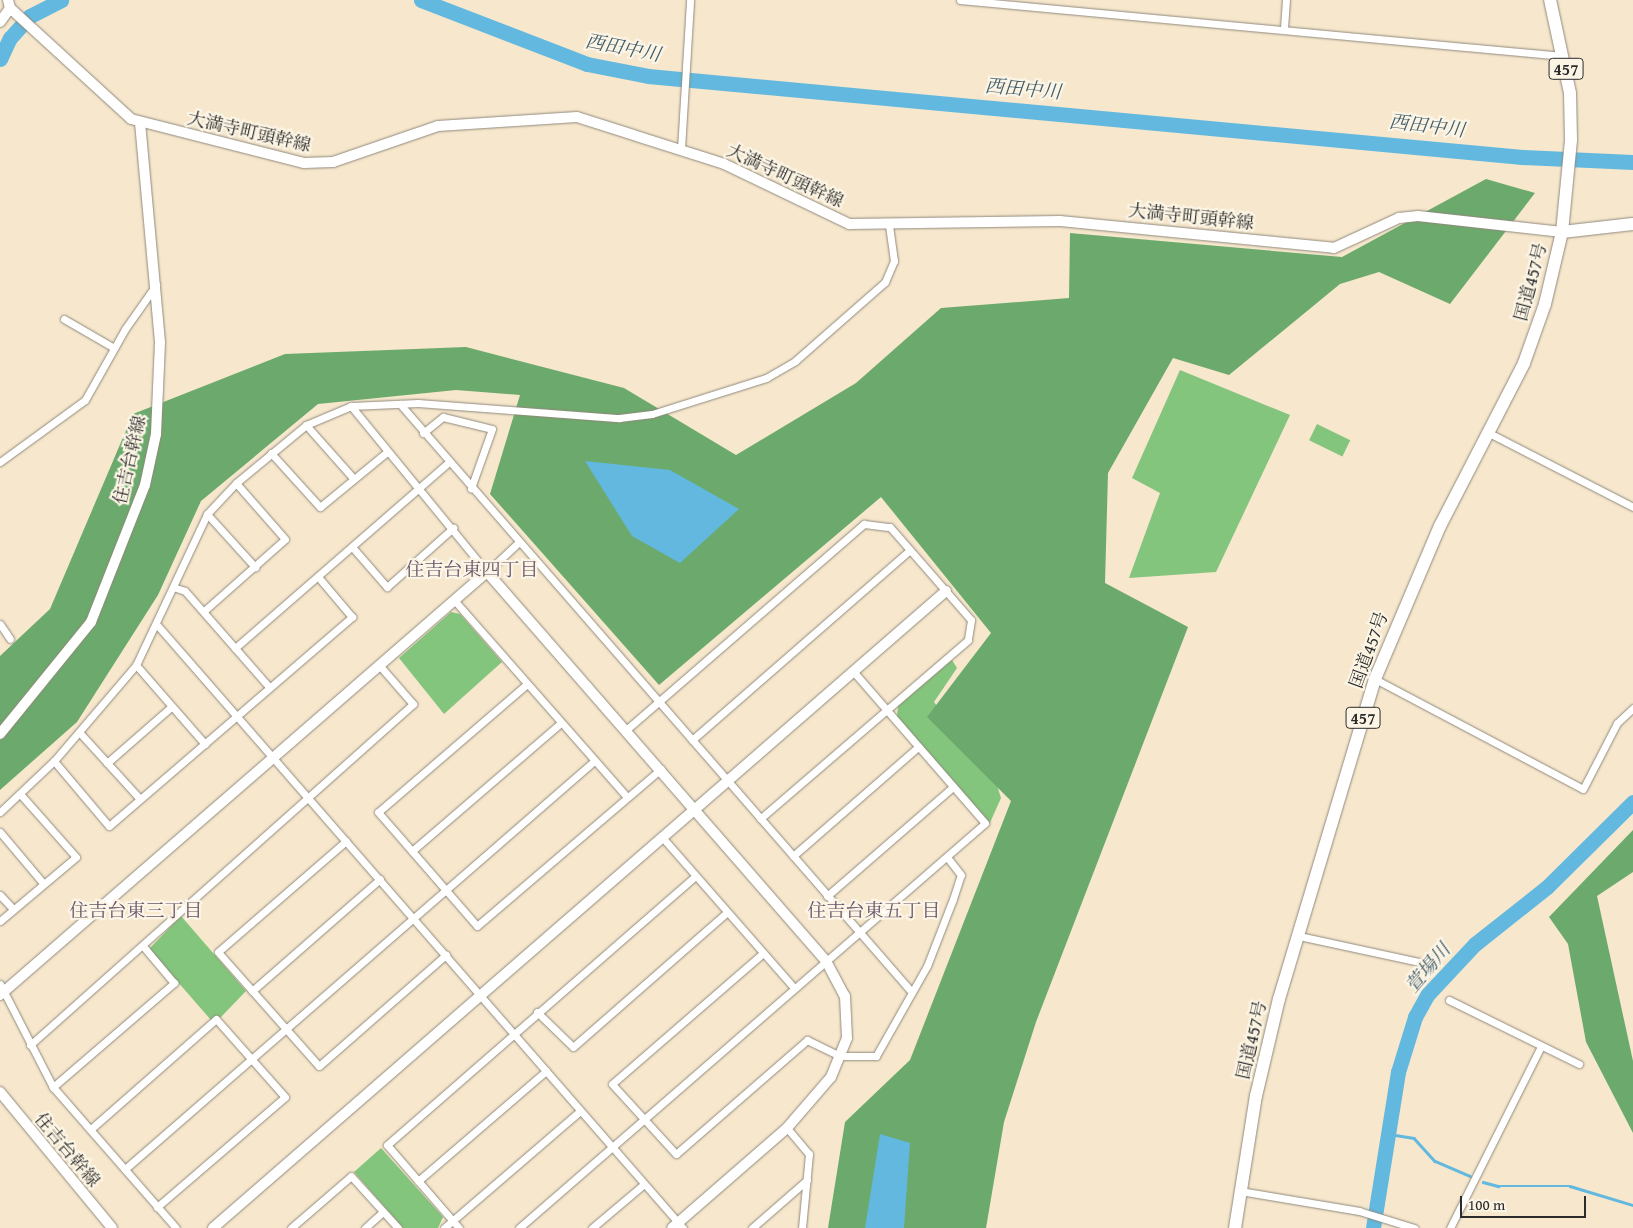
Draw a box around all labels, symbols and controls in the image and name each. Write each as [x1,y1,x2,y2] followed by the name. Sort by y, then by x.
[584,30,662,66] water label: 西田中川
[1548,56,1584,82] road number: 457
[984,74,1062,104] water label: 西田中川
[185,107,313,157] street label: 大満寺町頭幹線
[1388,110,1466,142] water label: 西田中川
[723,140,847,212] street label: 大満寺町頭幹線
[1127,200,1255,234] street label: 大満寺町頭幹線
[1510,241,1552,323] street label: 国道457号
[109,414,151,506] street label: 住吉台幹線
[406,559,538,581] district label: 住吉台東四丁目
[1345,609,1393,691] street label: 国道457号
[1346,704,1380,731] road number: 457
[70,900,202,922] district label: 住吉台東三丁目
[808,900,940,922] district label: 住吉台東五丁目
[1401,939,1455,997] water label: 萱場川
[1232,999,1272,1081] street label: 国道457号
[30,1109,104,1191] street label: 住吉台幹線
[1463,1186,1589,1218] scale bar
[1468,1194,1505,1215] text: 100 m

